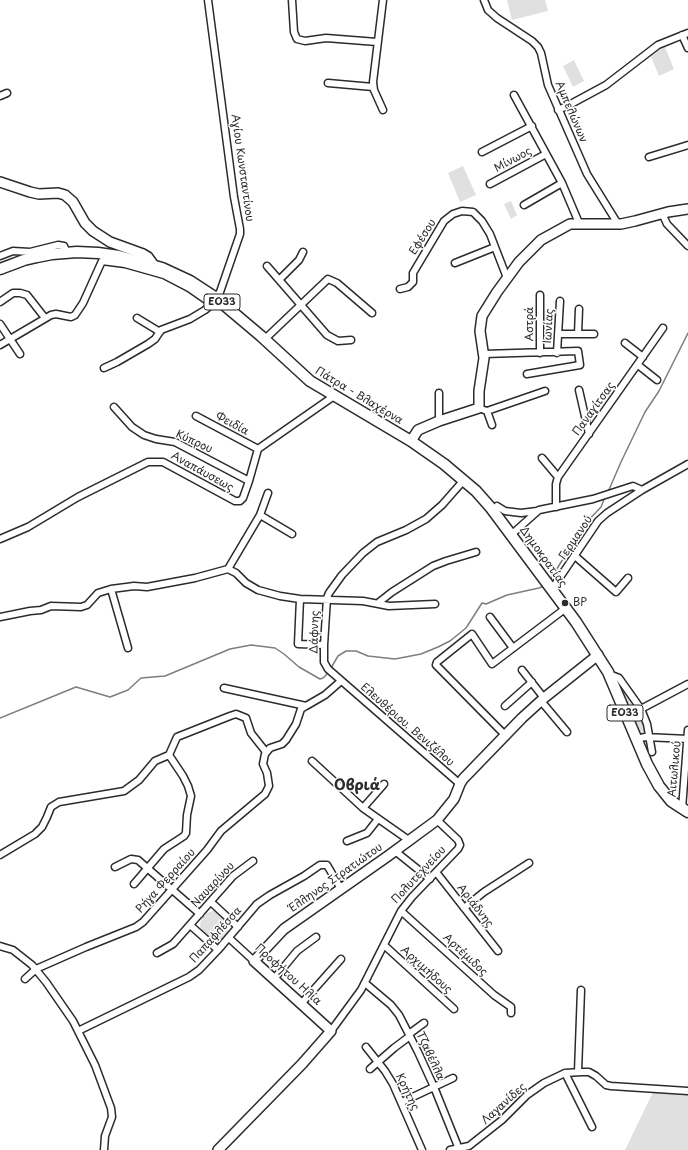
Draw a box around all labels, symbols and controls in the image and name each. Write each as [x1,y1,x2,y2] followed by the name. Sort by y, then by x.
[552,79,590,145] street label: Αμπελώνων
[228,113,256,223] street label: Αγίου Κωνσταντίνου
[492,145,534,175] street label: Μίνωος
[407,217,439,257] street label: Εφέσου
[204,294,240,310] road number: ΕΟ33
[523,307,537,341] street label: Αστρά
[541,308,557,344] street label: Ιωνίας
[313,365,405,427] street label: Πάτρα - Βλαχέρνα
[570,380,618,438] street label: Παναγίτσας
[213,410,251,438] street label: Φειδία
[173,428,215,456] street label: Κύπρου
[168,449,236,495] street label: Αναπάυσεως
[557,514,595,562] street label: Γερμανού
[517,524,569,590] street label: Δημοκρατίας
[573,596,587,610] place label: BP
[560,598,570,608] marker: BP
[308,610,322,654] street label: Δάφνης
[358,681,456,769] street label: Ελευθέριου. Βενιζέλου
[607,705,643,721] road number: ΕΟ33
[666,740,684,798] street label: Αιτωλικού
[334,777,380,795] district label: Οβριά
[287,841,385,915] street label: Έλληνος Στρατιώτου
[389,844,449,906] street label: Πολυτεχνείου
[134,846,198,916] street label: Ρήγα Φερραίου
[189,860,237,910] street label: Ναυαρίνου
[454,882,496,930] street label: Αριάδνης
[187,904,245,966] street label: Παπαφλέσσα
[440,931,490,979] street label: Αρτέμιδος
[252,942,324,1008] street label: Προφήτου Ηλία
[398,944,454,996] street label: Αρχιμήδους
[413,1030,447,1082] street label: Τζαβέλλα
[392,1071,422,1113] street label: Κρήτης
[479,1081,529,1127] street label: Λαγανίδες

